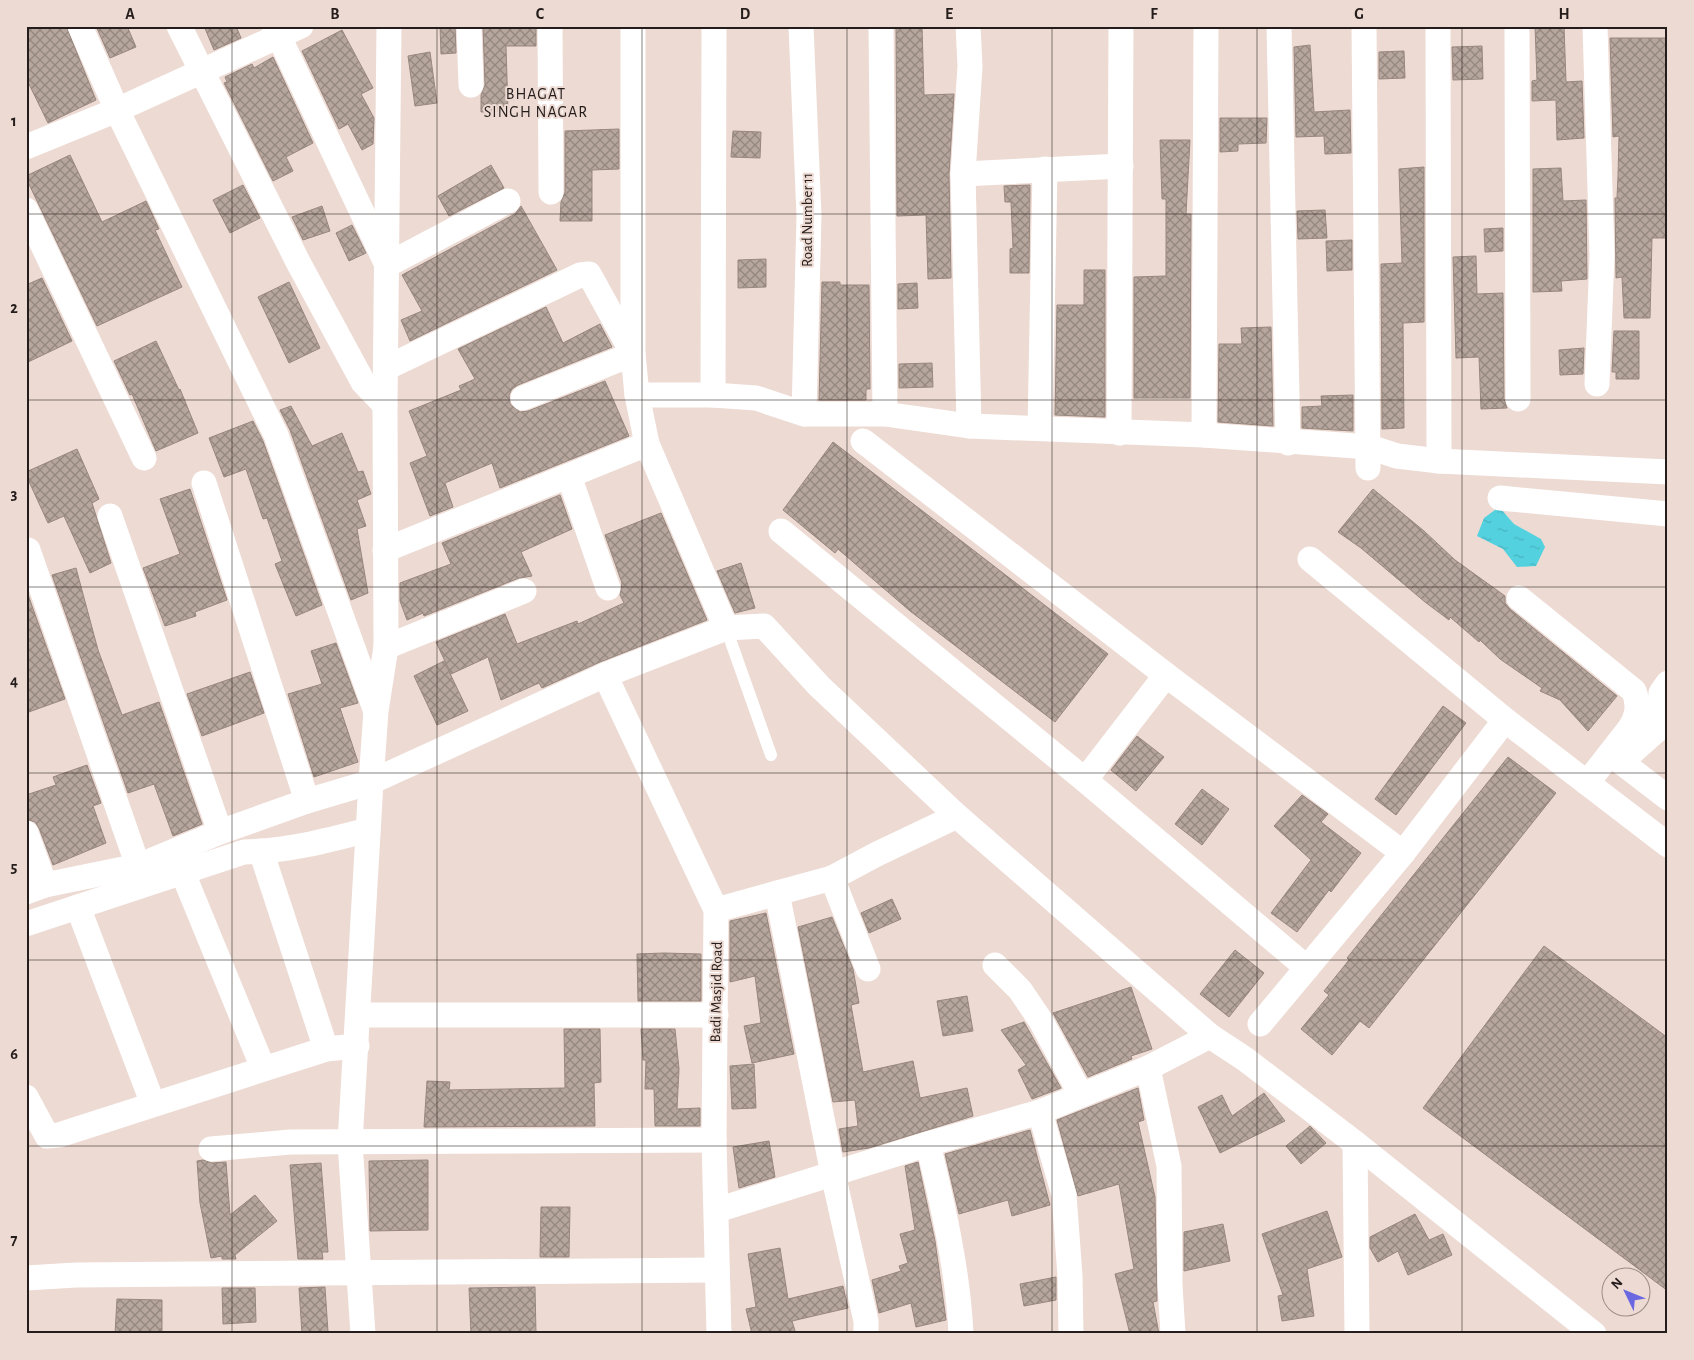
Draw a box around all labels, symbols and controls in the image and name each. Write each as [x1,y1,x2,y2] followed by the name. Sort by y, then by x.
[125,6,135,22] text: A
[330,6,340,22] text: B
[536,6,545,22] text: C
[740,6,751,22] text: D
[945,6,953,22] text: E
[1150,6,1158,22] text: F
[1354,6,1364,22] text: G
[1558,6,1570,22] text: H
[484,86,588,120] district label: BHAGAT SINGH NAGAR
[11,113,17,129] text: 1
[800,173,815,267] street label: Road Number 11
[10,300,18,316] text: 2
[11,486,18,502] text: 3
[10,673,18,689] text: 4
[11,859,18,875] text: 5
[708,941,725,1042] street label: Badi Masjid Road
[10,1046,18,1062] text: 6
[11,1232,18,1248] text: 7
[1602,1268,1652,1318] north arrow
[1609,1275,1626,1292] text: N

